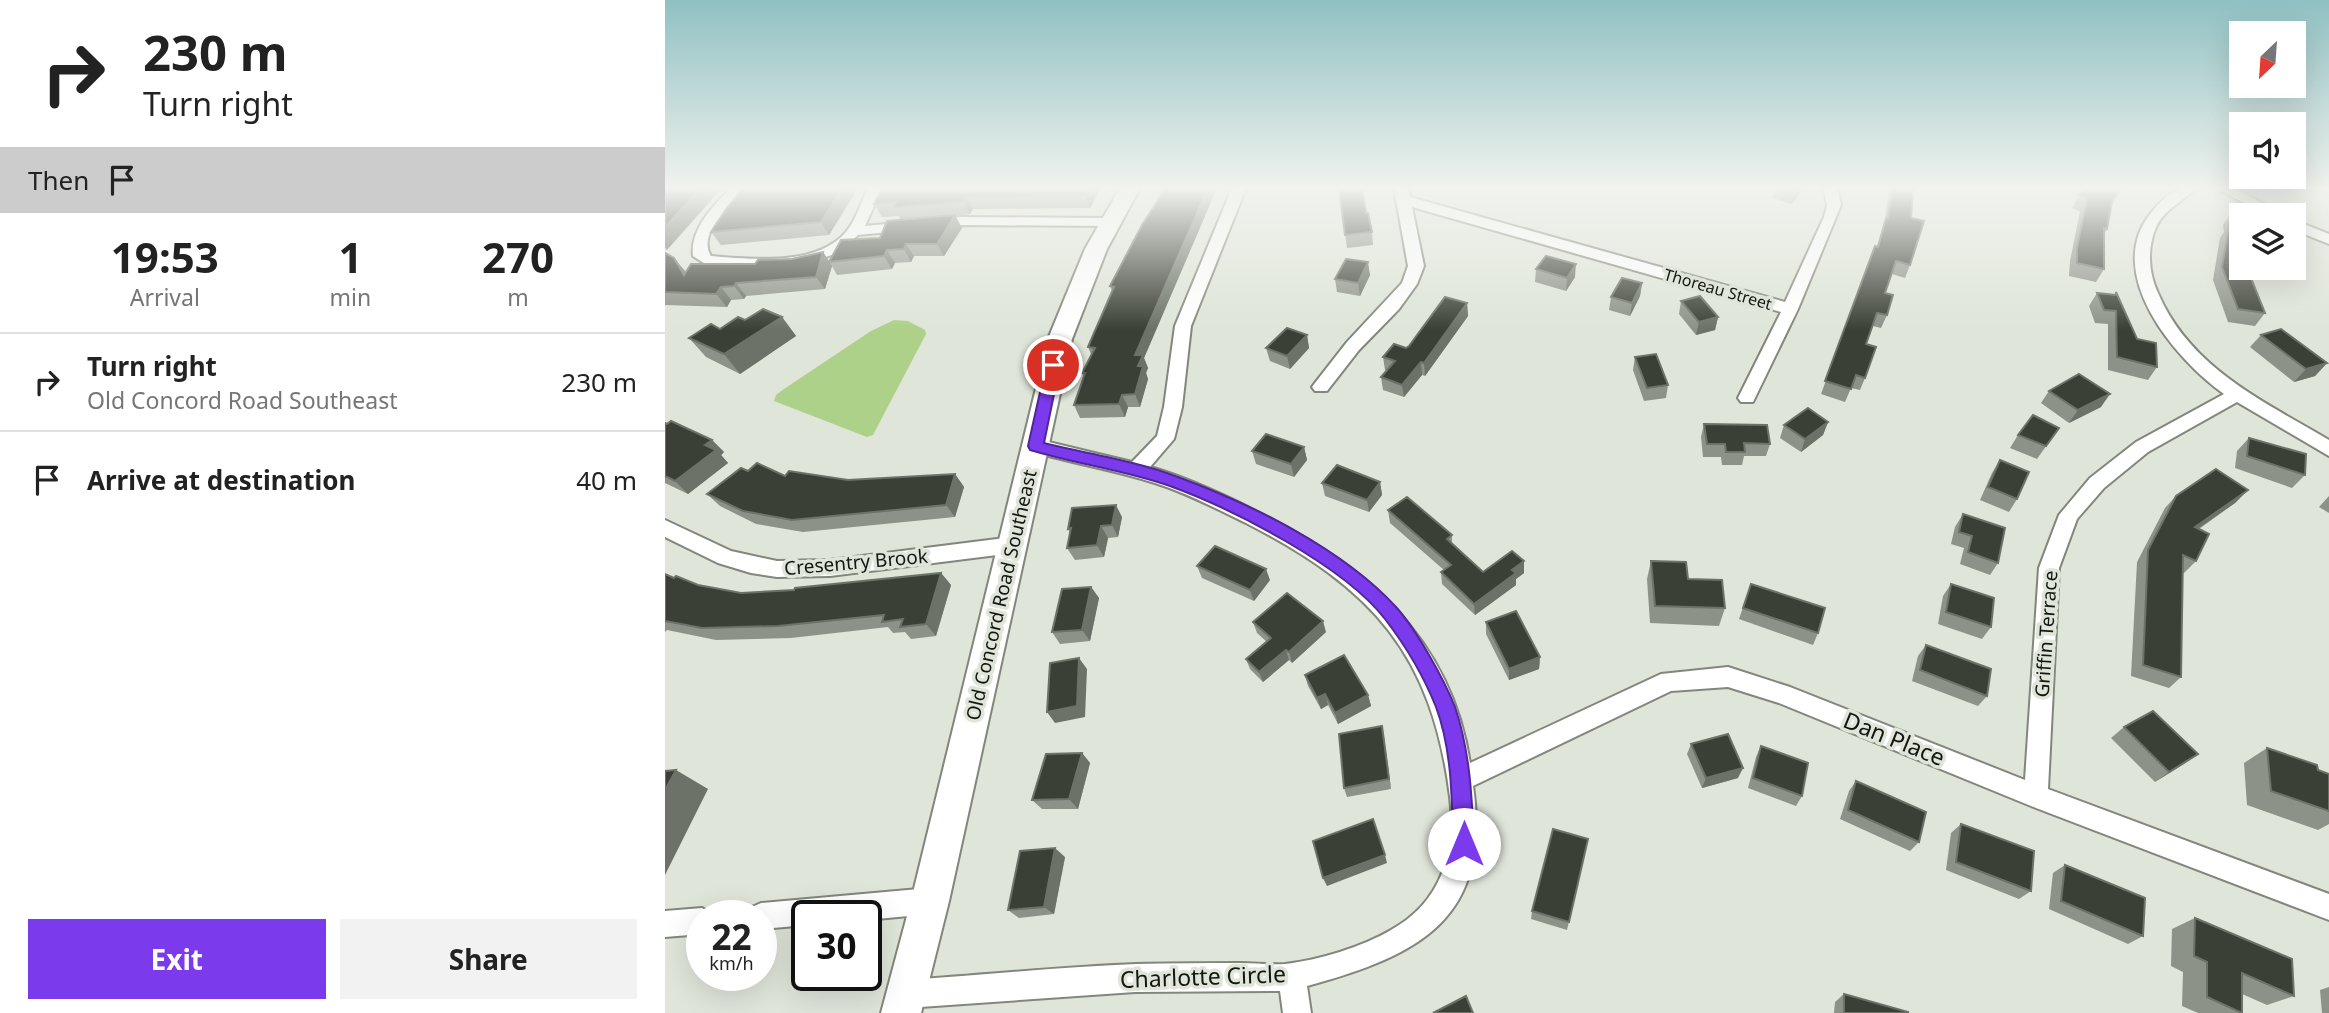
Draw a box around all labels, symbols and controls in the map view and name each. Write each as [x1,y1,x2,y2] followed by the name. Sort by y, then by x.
[143,19,288,85] text: 230 m
[2229,21,2307,98] north arrow
[2229,21,2306,280] map controls
[28,28,119,119] icon: right
[143,82,293,125] text: Turn right
[2229,112,2306,189] button: sound
[103,161,141,199] icon: arrive
[28,162,89,198] text: Then
[2229,203,2306,280] button: layers
[111,228,219,285] text: 19:53
[338,228,362,285] text: 1
[482,228,554,285] text: 270
[1661,263,1775,315] street label: Thoreau Street
[130,281,200,313] text: Arrival
[330,281,371,313] text: min
[507,281,529,313] text: m
[1023,335,1083,395] pin
[1034,346,1072,384] icon: arrive
[87,348,217,384] text: Turn right
[28,363,66,401] icon: right
[561,364,637,400] text: 230 m
[87,384,398,416] text: Old Concord Road Southeast
[28,461,66,499] icon: arrive
[87,462,356,498] text: Arrive at destination
[576,462,637,498] text: 40 m
[959,467,1043,723] street label: Old Concord Road Southeast
[783,543,929,581] street label: Cresentry Brook
[2029,570,2063,698] street label: Griffin Terrace
[1839,703,1950,773] street label: Dan Place
[1427,807,1501,881] position arrow
[791,900,882,991] speed limit sign: 30
[711,913,752,960] text: 22
[28,919,326,999] button: Exit
[340,919,637,999] button: Share
[709,951,754,975] text: km/h
[1119,957,1286,995] street label: Charlotte Circle

